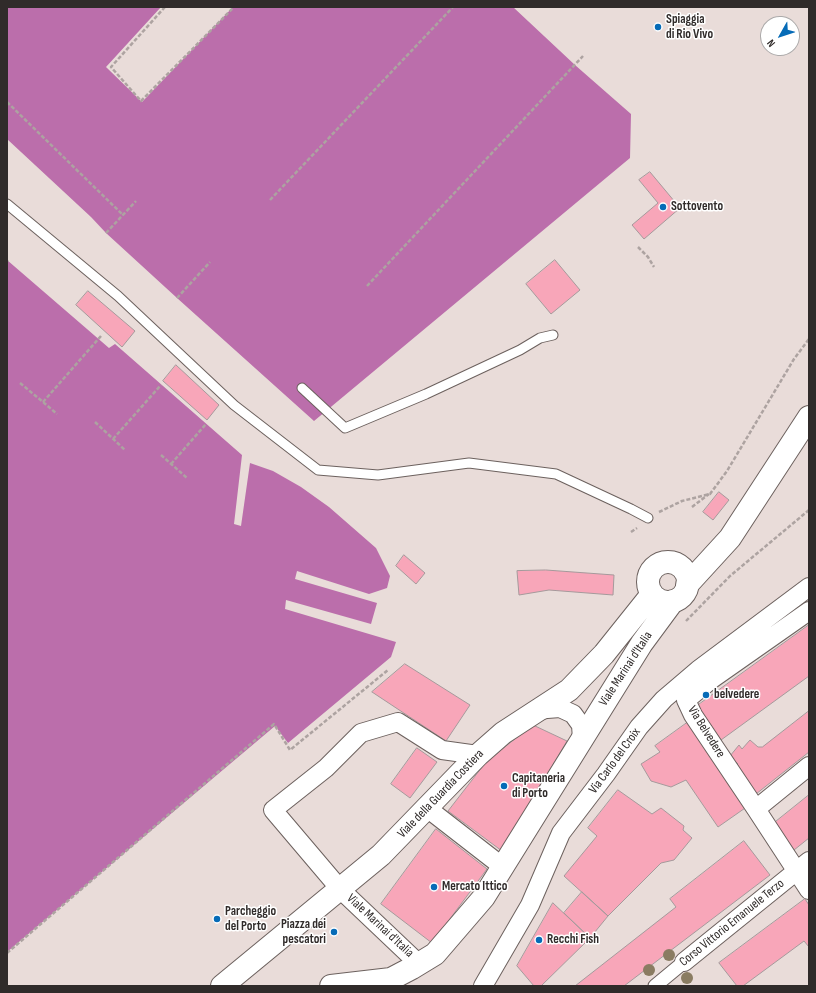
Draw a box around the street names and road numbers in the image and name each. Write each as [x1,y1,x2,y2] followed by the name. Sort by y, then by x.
[596,629,656,709] street label: Viale Marinai d'Italia
[684,703,728,761] street label: Via Belvedere
[586,725,644,797] street label: Via Carlo del Croix
[395,746,487,842] street label: Viale della Guardia Costiera
[676,876,788,970] street label: Corso Vittorio Emanuele Terzo
[343,891,417,961] street label: Viale Marinai d'Italia

